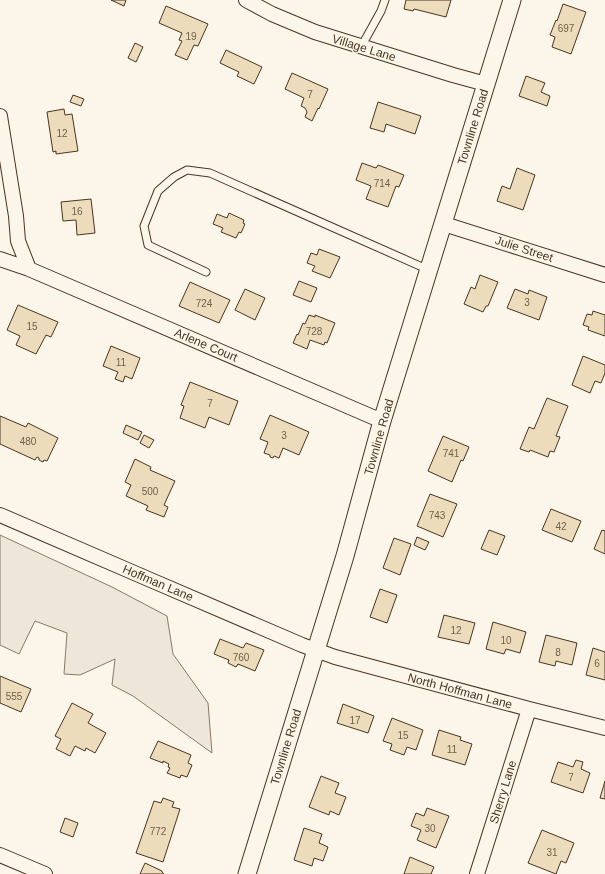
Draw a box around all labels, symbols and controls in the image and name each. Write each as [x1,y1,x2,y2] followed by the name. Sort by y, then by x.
[558,23,575,34] house number: 697
[185,31,197,42] house number: 19
[330,32,398,64] street label: Village Lane
[455,87,491,167] street label: Townline Road
[307,89,313,100] house number: 7
[56,128,68,139] house number: 12
[374,178,391,189] house number: 714
[71,206,83,217] house number: 16
[493,233,555,265] street label: Julie Street
[524,297,530,308] house number: 3
[196,298,213,309] house number: 724
[26,321,38,332] house number: 15
[172,325,240,365] street label: Arlene Court
[306,326,323,337] house number: 728
[116,357,127,368] house number: 11
[361,397,397,477] street label: Townline Road
[207,398,213,409] house number: 7
[281,430,287,441] house number: 3
[20,436,37,447] house number: 480
[443,448,460,459] house number: 741
[142,486,159,497] house number: 500
[429,510,446,521] house number: 743
[555,521,567,532] house number: 42
[121,562,196,604] street label: Hoffman Lane
[450,625,462,636] house number: 12
[500,635,512,646] house number: 10
[555,647,561,658] house number: 8
[233,652,250,663] house number: 760
[594,658,600,669] house number: 6
[406,670,514,712] street label: North Hoffman Lane
[6,691,23,702] house number: 555
[268,707,304,787] street label: Townline Road
[349,715,361,726] house number: 17
[397,730,409,741] house number: 15
[447,744,458,755] house number: 11
[487,758,519,825] street label: Sherry Lane
[568,772,574,783] house number: 7
[424,823,436,834] house number: 30
[150,826,167,837] house number: 772
[546,847,558,858] house number: 31

